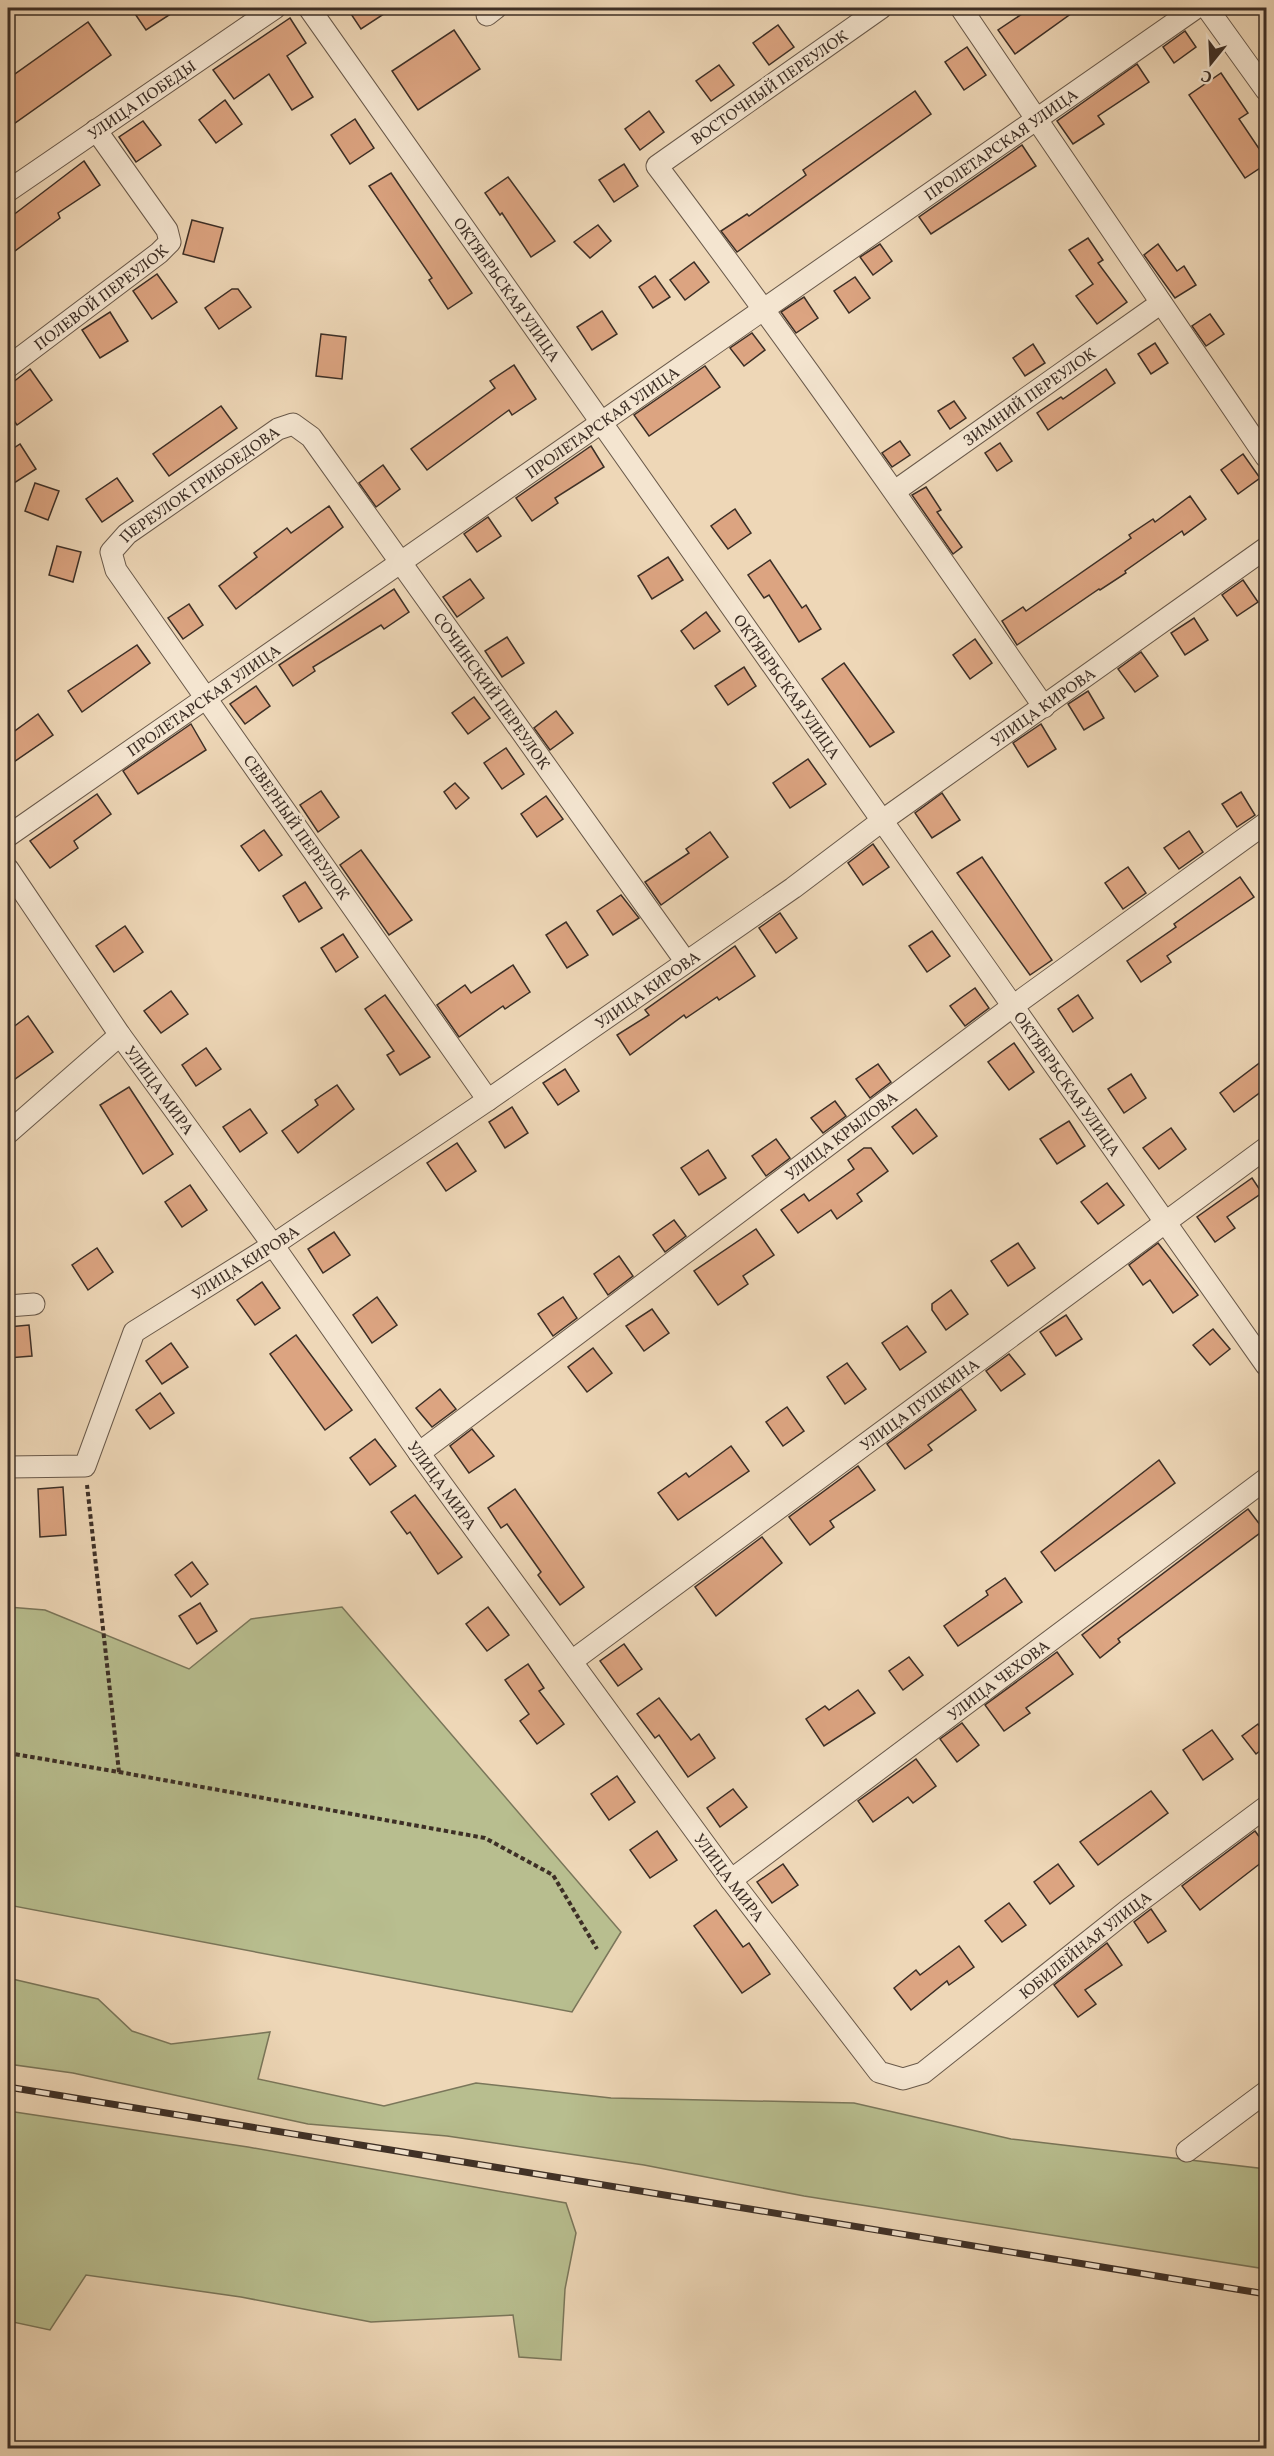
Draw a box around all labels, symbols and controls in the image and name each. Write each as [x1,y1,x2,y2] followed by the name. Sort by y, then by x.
[687,26,853,151] street label: ВОСТОЧНЫЙ ПЕРЕУЛОК
[1181,33,1241,93] north arrow
[84,56,201,146] street label: УЛИЦА ПОБЕДЫ
[1199,63,1215,87] text: С
[921,84,1083,207] street label: ПРОЛЕТАРСКАЯ УЛИЦА
[447,214,564,367] street label: ОКТЯБРЬСКАЯ УЛИЦА
[30,241,174,357] street label: ПОЛЕВОЙ ПЕРЕУЛОК
[959,343,1101,453] street label: ЗИМНИЙ ПЕРЕУЛОК
[522,362,684,485] street label: ПРОЛЕТАРСКАЯ УЛИЦА
[115,422,285,548] street label: ПЕРЕУЛОК ГРИБОЕДОВА
[427,609,554,775] street label: СОЧИНСКИЙ ПЕРЕУЛОК
[727,611,844,764] street label: ОКТЯБРЬСКАЯ УЛИЦА
[123,640,286,763] street label: ПРОЛЕТАРСКАЯ УЛИЦА
[987,664,1100,753] street label: УЛИЦА КИРОВА
[237,751,354,905] street label: СЕВЕРНЫЙ ПЕРЕУЛОК
[592,947,705,1035] street label: УЛИЦА КИРОВА
[1007,1008,1124,1161] street label: ОКТЯБРЬСКАЯ УЛИЦА
[118,1042,198,1140] street label: УЛИЦА МИРА
[781,1088,903,1187] street label: УЛИЦА КРЫЛОВА
[188,1221,304,1306] street label: УЛИЦА КИРОВА
[856,1354,985,1457] street label: УЛИЦА ПУШКИНА
[401,1437,481,1535] street label: УЛИЦА МИРА
[944,1636,1055,1727] street label: УЛИЦА ЧЕХОВА
[688,1830,768,1927] street label: УЛИЦА МИРА
[1015,1887,1157,2005] street label: ЮБИЛЕЙНАЯ УЛИЦА

